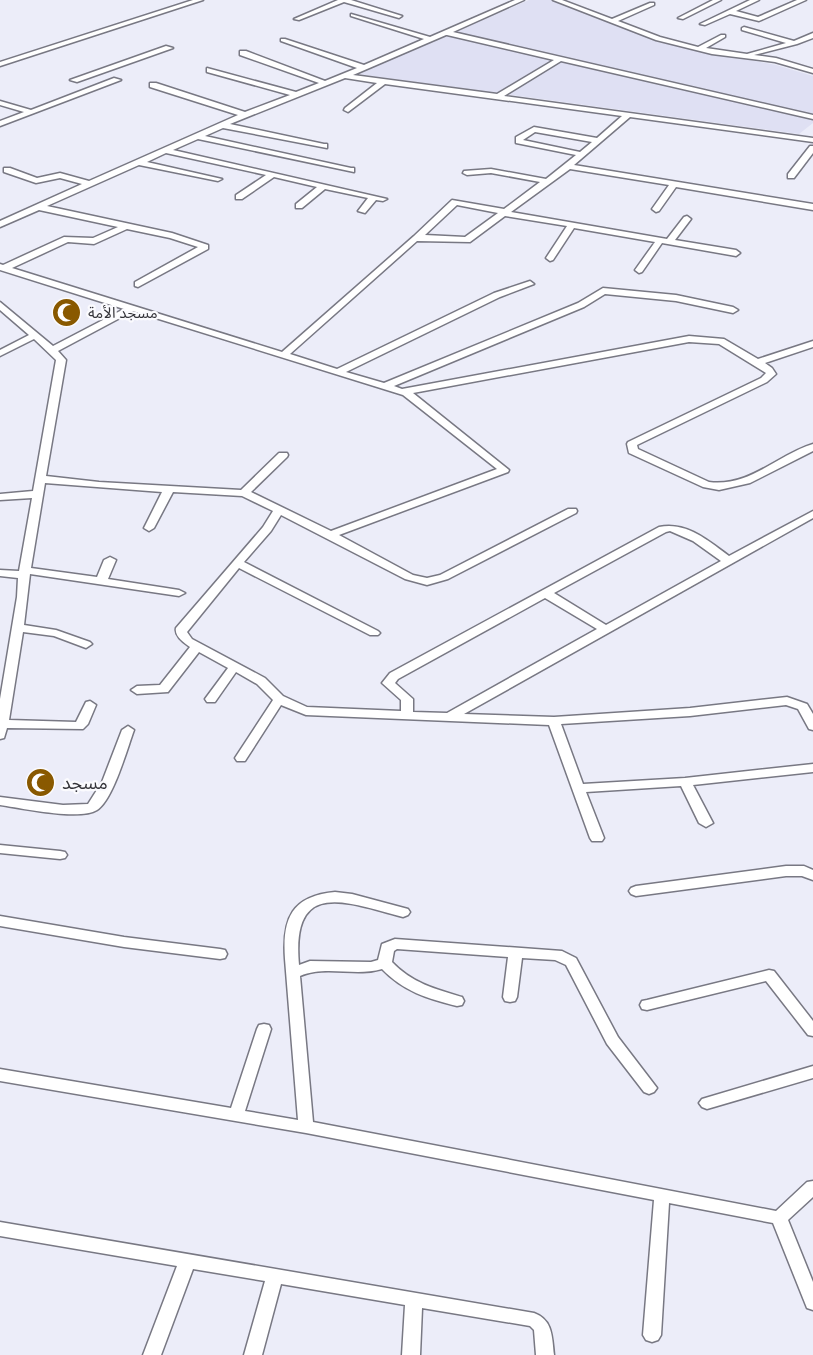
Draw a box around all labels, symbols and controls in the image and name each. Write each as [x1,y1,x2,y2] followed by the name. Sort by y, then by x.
[51,297,83,329] mosque icon: مسجد الأمة
[88,302,158,322] place label: مسجد الأمة
[25,767,57,799] mosque icon: مسجد
[62,770,108,794] place label: مسجد

